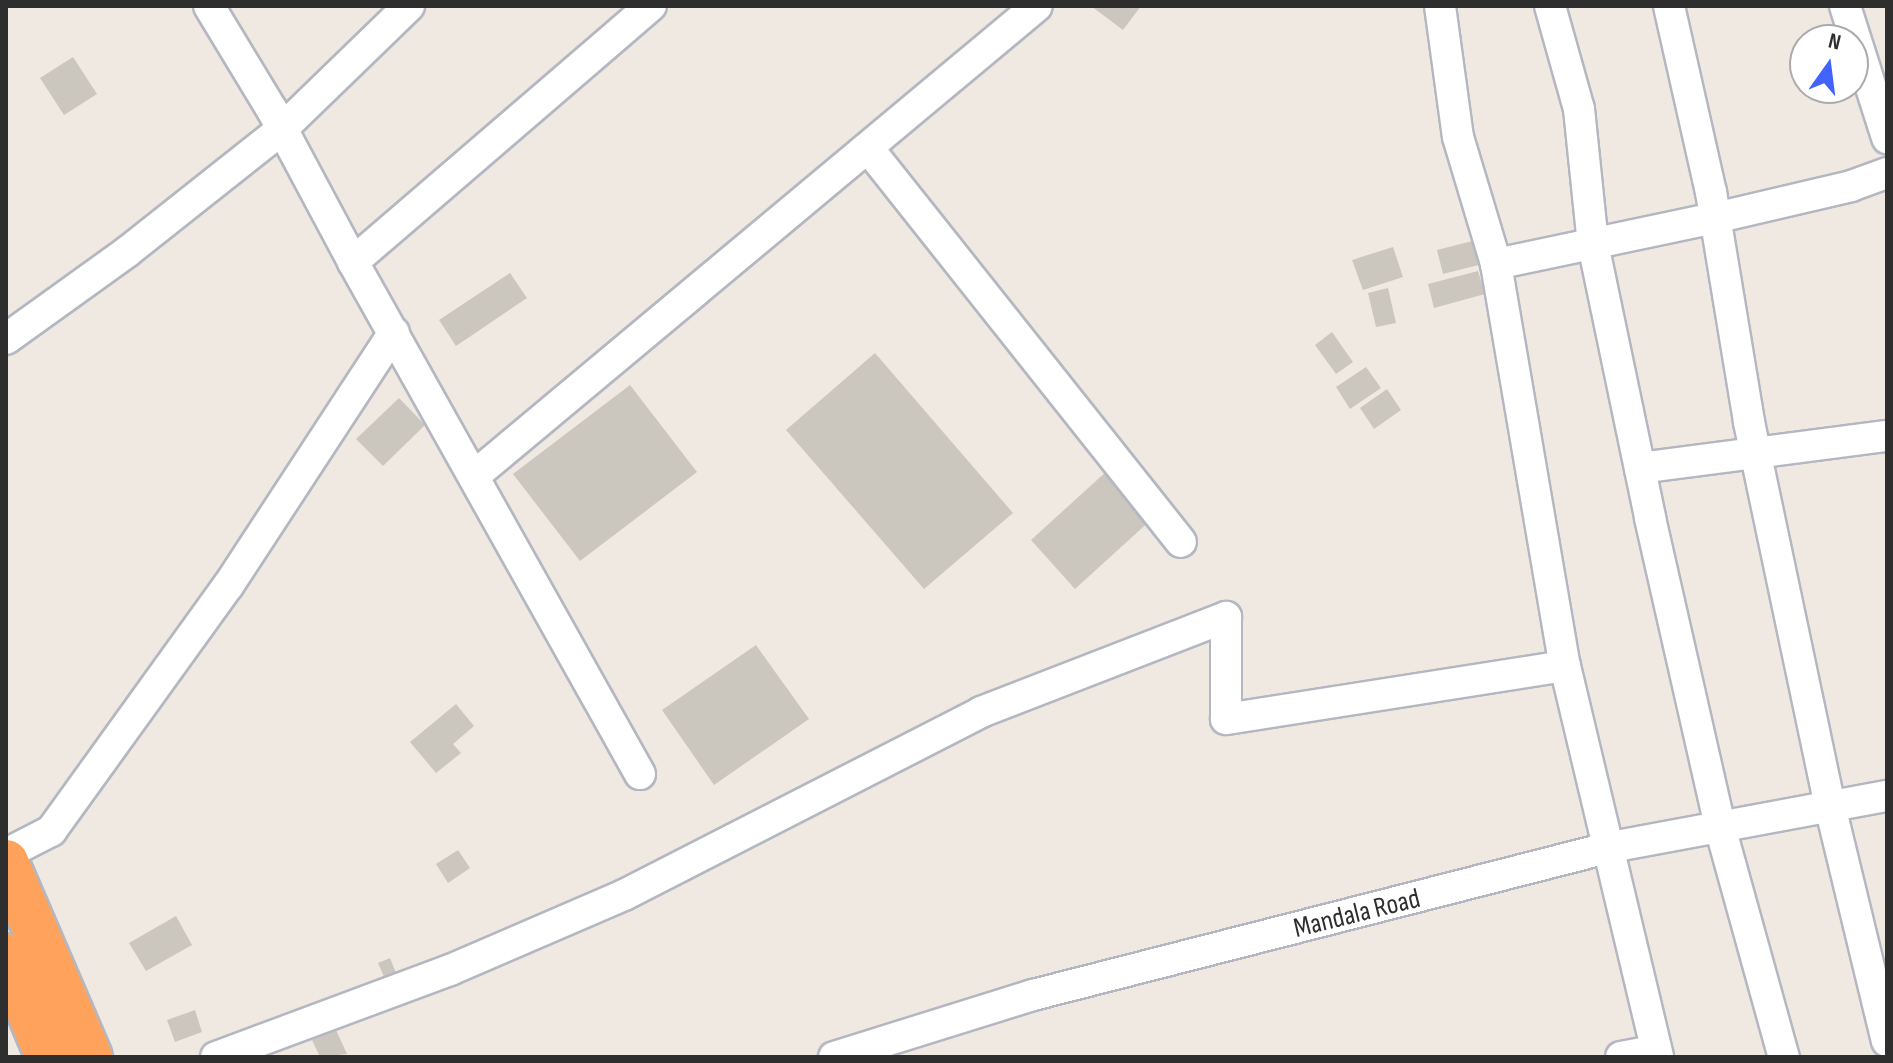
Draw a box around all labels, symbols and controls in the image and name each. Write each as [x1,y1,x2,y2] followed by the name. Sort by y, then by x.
[1789,24,1869,104] north arrow
[1825,28,1843,57] text: N
[1290,882,1424,946] street label: Mandala Road

